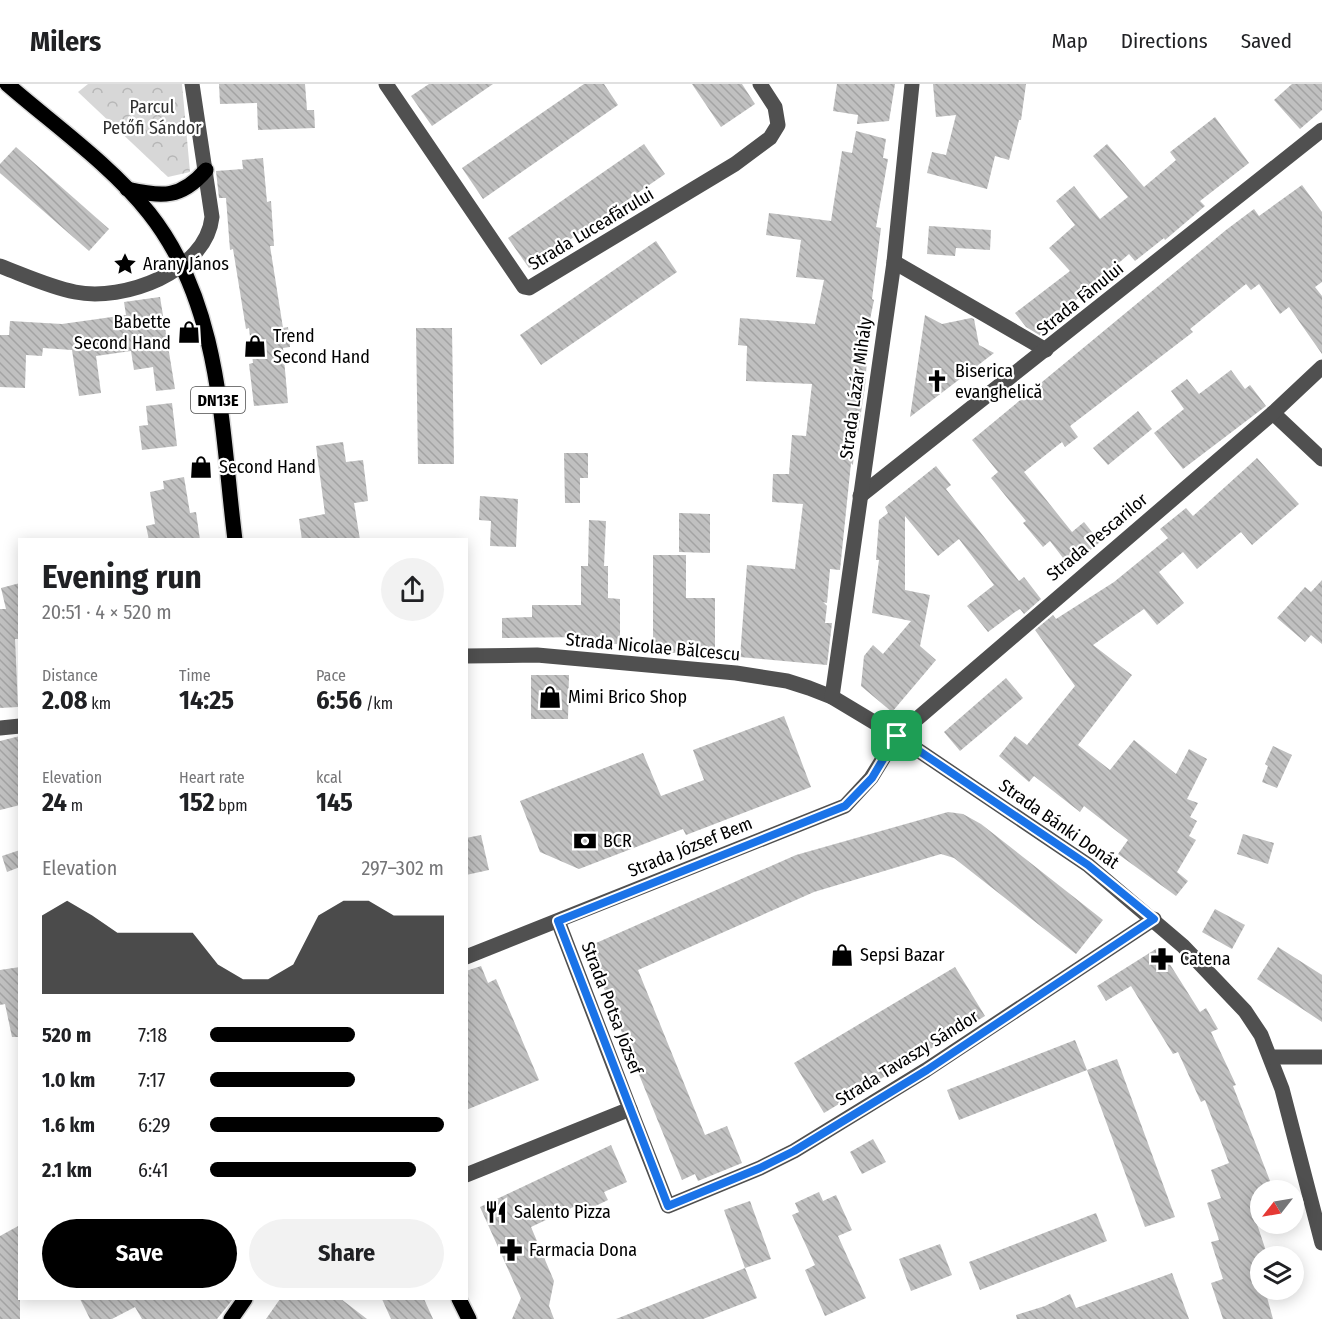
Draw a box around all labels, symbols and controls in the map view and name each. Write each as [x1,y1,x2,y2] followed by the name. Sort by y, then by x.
[30,25,101,58] text: Milers
[1051,28,1088,54] text: Map
[1121,28,1208,54] text: Directions
[1241,28,1292,54] text: Saved
[102,96,202,139] park label: Parcul Petőfi Sándor
[524,183,658,275] street label: Strada Luceafărului
[112,251,138,277] place icon: Arany János
[143,253,229,275] place label: Arany János
[1032,257,1128,341] street label: Strada Fânului
[74,311,171,354] place label: Babette Second Hand
[835,316,877,460] street label: Strada Lázár Mihály
[176,319,202,345] shop icon: Babette Second Hand
[273,325,370,368] place label: Trend Second Hand
[242,333,268,359] shop icon: Trend Second Hand
[955,360,1043,403] place label: Biserica evanghelică
[924,368,950,394] church icon: Biserica evanghelică
[191,387,245,413] road number: DN13E
[188,454,214,480] shop icon: Second Hand
[219,456,316,478] place label: Second Hand
[1042,488,1153,586] street label: Strada Pescarilor
[42,557,202,597] text: Evening run
[381,558,444,621] button: share
[42,600,172,624] text: 20:51 · 4 × 520 m
[565,628,741,666] street label: Strada Nicolae Bălcescu
[42,666,98,685] text: Distance
[179,666,211,685] text: Time
[316,666,346,685] text: Pace
[537,684,563,710] shop icon: Mimi Brico Shop
[42,685,88,716] text: 2.08
[179,685,234,716] text: 14:25
[316,685,362,716] text: 6:56
[568,686,687,708] place label: Mimi Brico Shop
[88,694,111,713] text: km
[362,694,393,713] text: /km
[871,710,922,761] pin
[880,719,913,752] icon: arrive
[42,768,102,787] text: Elevation
[179,768,245,787] text: Heart rate
[316,768,342,787] text: kcal
[995,774,1123,874] street label: Strada Bánki Donát
[42,787,67,818] text: 24
[179,787,215,818] text: 152
[316,787,353,818] text: 145
[67,796,83,815] text: m
[215,796,248,815] text: bpm
[625,812,755,882] street label: Strada József Bem
[572,828,598,854] bank icon: BCR
[603,830,632,852] place label: BCR
[42,856,117,880] text: Elevation
[361,856,444,880] text: 297–302 m
[577,939,648,1079] street label: Strada Potsa József
[829,942,855,968] shop icon: Sepsi Bazar
[860,944,945,966] place label: Sepsi Bazar
[1149,946,1175,972] pharmacy icon: Catena
[1180,948,1231,970] place label: Catena
[832,1005,983,1111] street label: Strada Tavaszy Sándor
[42,1023,91,1047] text: 520 m
[138,1023,167,1047] text: 7:18
[42,1068,95,1092] text: 1.0 km
[138,1068,165,1092] text: 7:17
[42,1113,95,1137] text: 1.6 km
[138,1113,171,1137] text: 6:29
[42,1158,92,1182] text: 2.1 km
[138,1158,168,1182] text: 6:41
[1250,1180,1304,1234] north arrow
[1250,1180,1304,1300] map controls
[483,1199,509,1225] restaurant icon: Salento Pizza
[514,1201,611,1223] place label: Salento Pizza
[42,1219,237,1288] button: Save
[249,1219,444,1288] button: Share
[498,1237,524,1263] pharmacy icon: Farmacia Dona
[529,1239,637,1261] place label: Farmacia Dona
[1250,1246,1304,1300] button: layers

